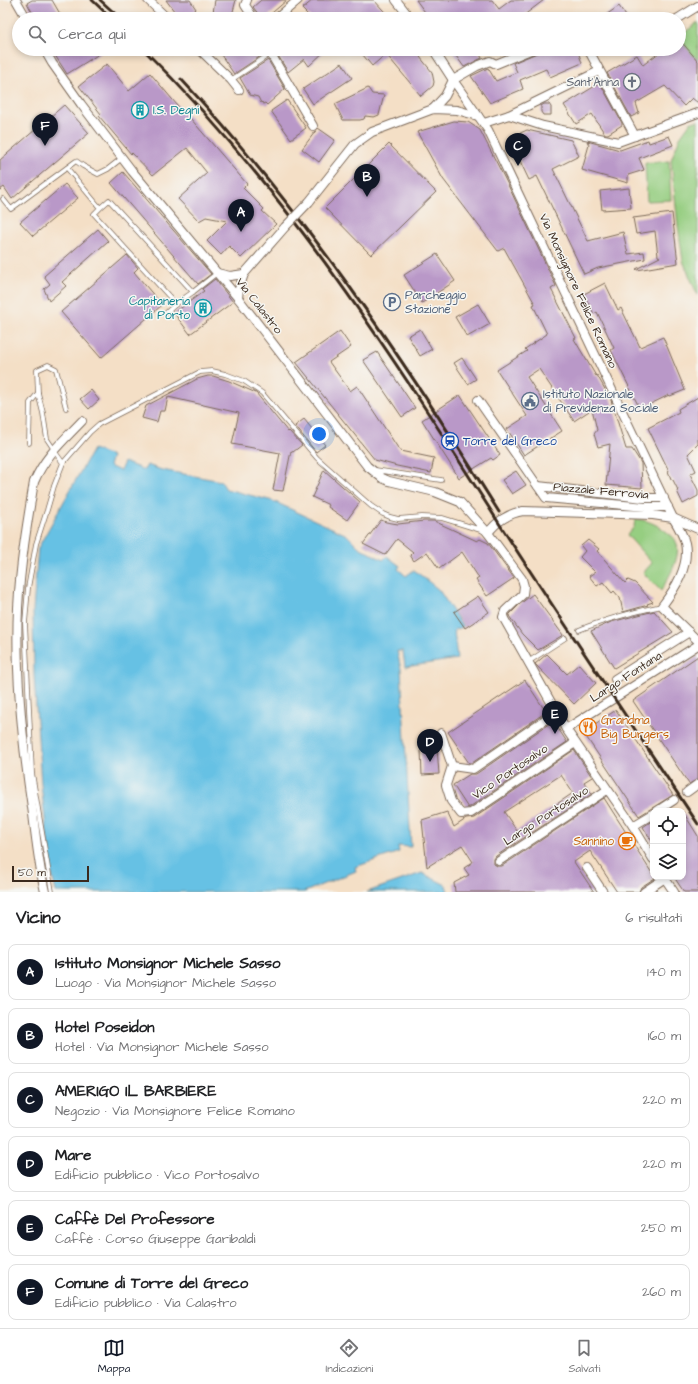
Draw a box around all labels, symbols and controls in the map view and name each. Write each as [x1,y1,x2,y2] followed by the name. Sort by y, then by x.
[12,12,686,56] search box
[26,23,48,45] icon: search
[58,24,126,45] text: Cerca qui
[622,72,642,92] church icon: Sant'Anna
[567,74,619,91] place label: Sant'Anna
[130,100,150,120] building icon: I.S. Degni
[153,102,199,120] place label: I.S. Degni
[32,113,58,146] pin: F
[505,133,531,166] pin: C
[354,164,380,197] pin: B
[228,199,254,232] pin: A
[534,211,621,372] street label: Via Monsignore Felice Romano
[232,274,287,338] street label: Via Calastro
[405,287,467,318] place label: Parcheggio Stazione
[382,292,402,312] parking icon: Parcheggio Stazione
[129,293,190,324] place label: Capitaneria di Porto
[193,298,213,318] building icon: Capitaneria di Porto
[543,386,659,417] place label: Istituto Nazionale di Previdenza Sociale
[520,391,540,411] public building icon: Istituto Nazionale di Previdenza Sociale
[309,424,329,444] your location
[440,431,460,451] station icon: Torre del Greco
[463,433,557,450] place label: Torre del Greco
[553,478,649,504] street label: Piazzale Ferrovia
[587,647,666,708] street label: Largo Fontana
[542,701,568,734] pin: E
[601,712,669,744] place label: Grandma Big Burgers
[578,717,598,737] restaurant icon: Grandma Big Burgers
[417,729,443,762] pin: D
[469,740,551,804] street label: Vico Portosalvo
[500,782,593,851] street label: Largo Portosalvo
[650,808,686,880] map controls
[650,808,686,844] button: locate
[617,831,637,851] cafe icon: Sannino
[574,833,614,850] place label: Sannino
[650,844,686,880] button: layers
[12,864,89,883] scale bar
[18,865,46,880] text: 50 m
[16,906,61,930] text: Vicino
[625,909,682,927] text: 6 risultati
[55,953,280,974] text: Istituto Monsignor Michele Sasso
[26,963,34,981] text: A
[647,963,681,981] text: 140 m
[55,974,276,992] text: Luogo · Via Monsignor Michele Sasso
[55,1017,155,1038] text: Hotel Poseidon
[25,1027,35,1045] text: B
[648,1027,681,1045] text: 160 m
[55,1038,269,1056] text: Hotel · Via Monsignor Michele Sasso
[55,1081,216,1102] text: AMERIGO IL BARBIERE
[25,1091,35,1109] text: C
[643,1091,681,1109] text: 220 m
[55,1102,295,1120] text: Negozio · Via Monsignore Felice Romano
[55,1145,91,1166] text: Mare
[26,1155,34,1173] text: D
[643,1155,681,1173] text: 220 m
[55,1166,259,1184] text: Edificio pubblico · Vico Portosalvo
[55,1209,215,1230] text: Caffè Del Professore
[26,1219,34,1237] text: E
[641,1219,681,1237] text: 250 m
[55,1230,255,1248] text: Caffè · Corso Giuseppe Garibaldi
[55,1273,248,1294] text: Comune di Torre del Greco
[25,1283,35,1301] text: F
[642,1283,681,1301] text: 260 m
[55,1294,237,1312] text: Edificio pubblico · Via Calastro
[98,1337,130,1376] tab: Mappa
[326,1337,373,1376] tab: Indicazioni
[568,1337,600,1376] tab: Salvati

